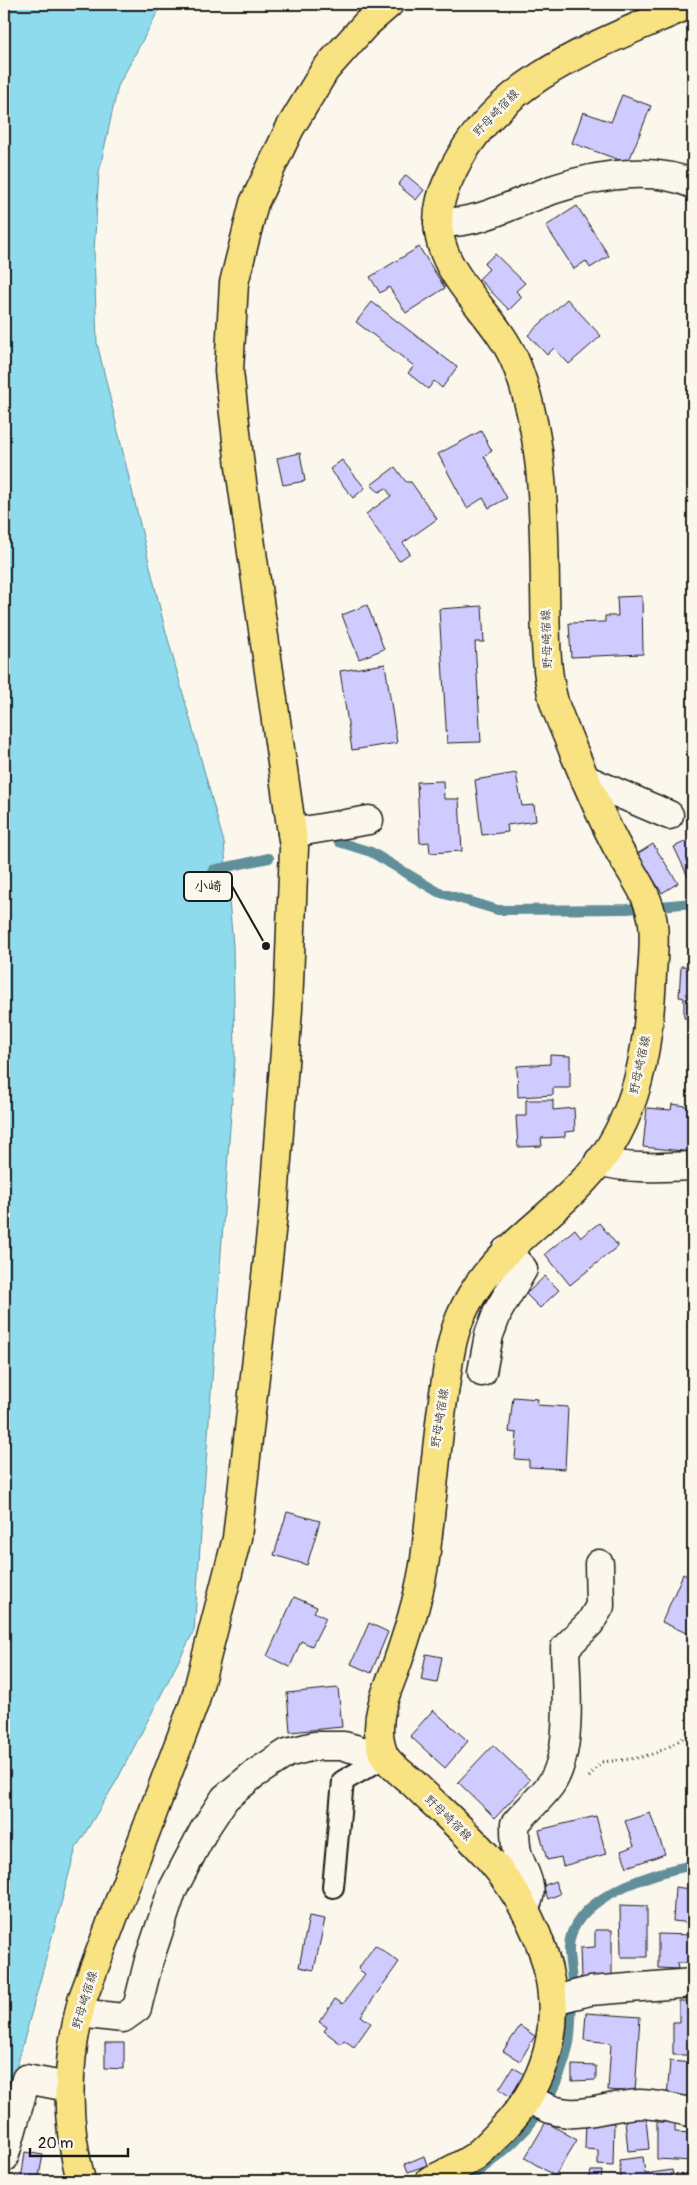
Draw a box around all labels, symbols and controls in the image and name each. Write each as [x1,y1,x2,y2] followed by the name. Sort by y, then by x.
[470,86,522,140] street label: 野母崎宿線
[538,609,556,669] street label: 野母崎宿線
[184,872,232,901] callout: 小崎
[194,878,222,895] text: 小崎
[626,1034,654,1096] street label: 野母崎宿線
[428,1387,452,1449] street label: 野母崎宿線
[421,1792,475,1844] street label: 野母崎宿線
[69,1969,101,2031] street label: 野母崎宿線
[30,2125,128,2157] scale bar
[38,2134,73,2153] text: 20 m

